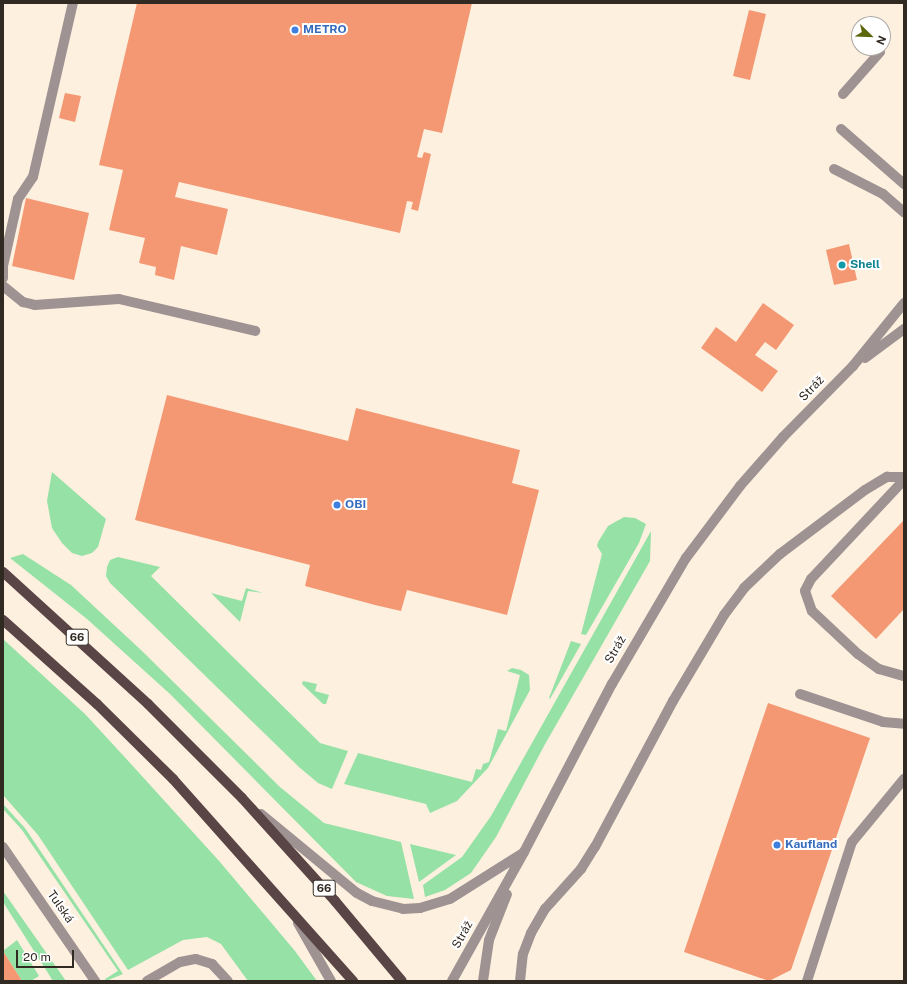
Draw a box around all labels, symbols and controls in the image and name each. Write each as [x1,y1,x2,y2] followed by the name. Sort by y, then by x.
[851,16,891,56] north arrow
[303,23,347,37] place label: METRO
[290,25,300,35] marker: METRO
[874,34,888,47] text: N
[850,258,880,272] place label: Shell
[837,260,847,270] marker: Shell
[797,373,827,405] street label: Stráž
[345,498,366,512] place label: OBI
[332,500,342,510] marker: OBI
[65,628,89,646] road number: 66
[602,634,630,666] street label: Stráž
[785,838,837,852] place label: Kaufland
[772,840,782,850] marker: Kaufland
[312,879,336,897] road number: 66
[44,888,76,926] street label: Tulská
[450,919,476,951] street label: Stráž
[18,942,76,968] scale bar
[23,950,51,964] text: 20 m

